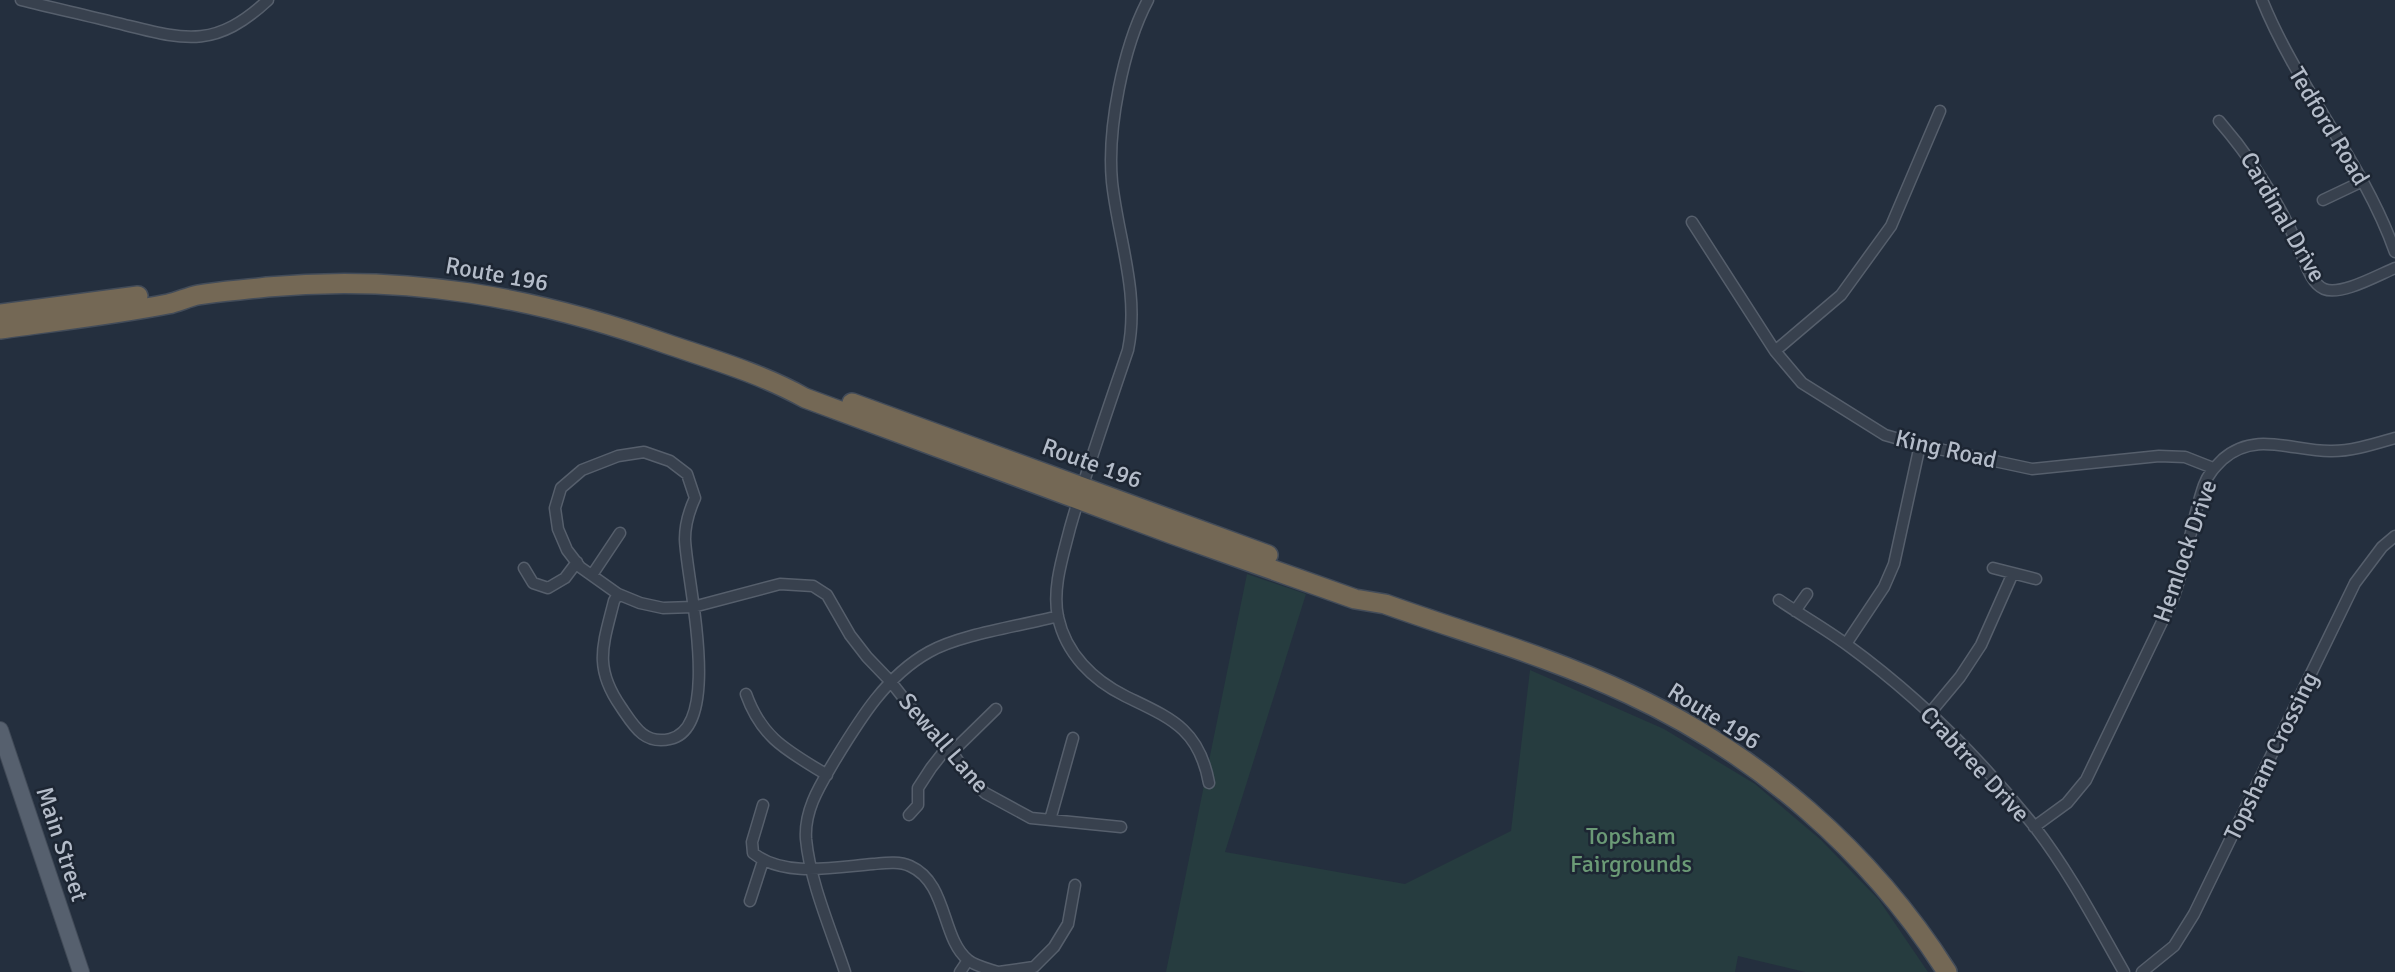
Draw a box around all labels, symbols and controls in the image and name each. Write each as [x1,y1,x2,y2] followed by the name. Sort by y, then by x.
[2282,61,2376,191] street label: Tedford Road
[2234,146,2332,288] street label: Cardinal Drive
[443,250,551,298] street label: Route 196
[1892,423,2000,475] street label: King Road
[1038,431,1146,495] street label: Route 196
[2147,476,2223,626] street label: Hemlock Drive
[2217,667,2325,845] street label: Topsham Crossing
[1662,676,1766,756] street label: Route 196
[892,687,996,799] street label: Sewall Lane
[1914,700,2036,828] street label: Crabtree Drive
[29,783,95,905] street label: Main Street
[1570,821,1692,879] park label: Topsham Fairgrounds

